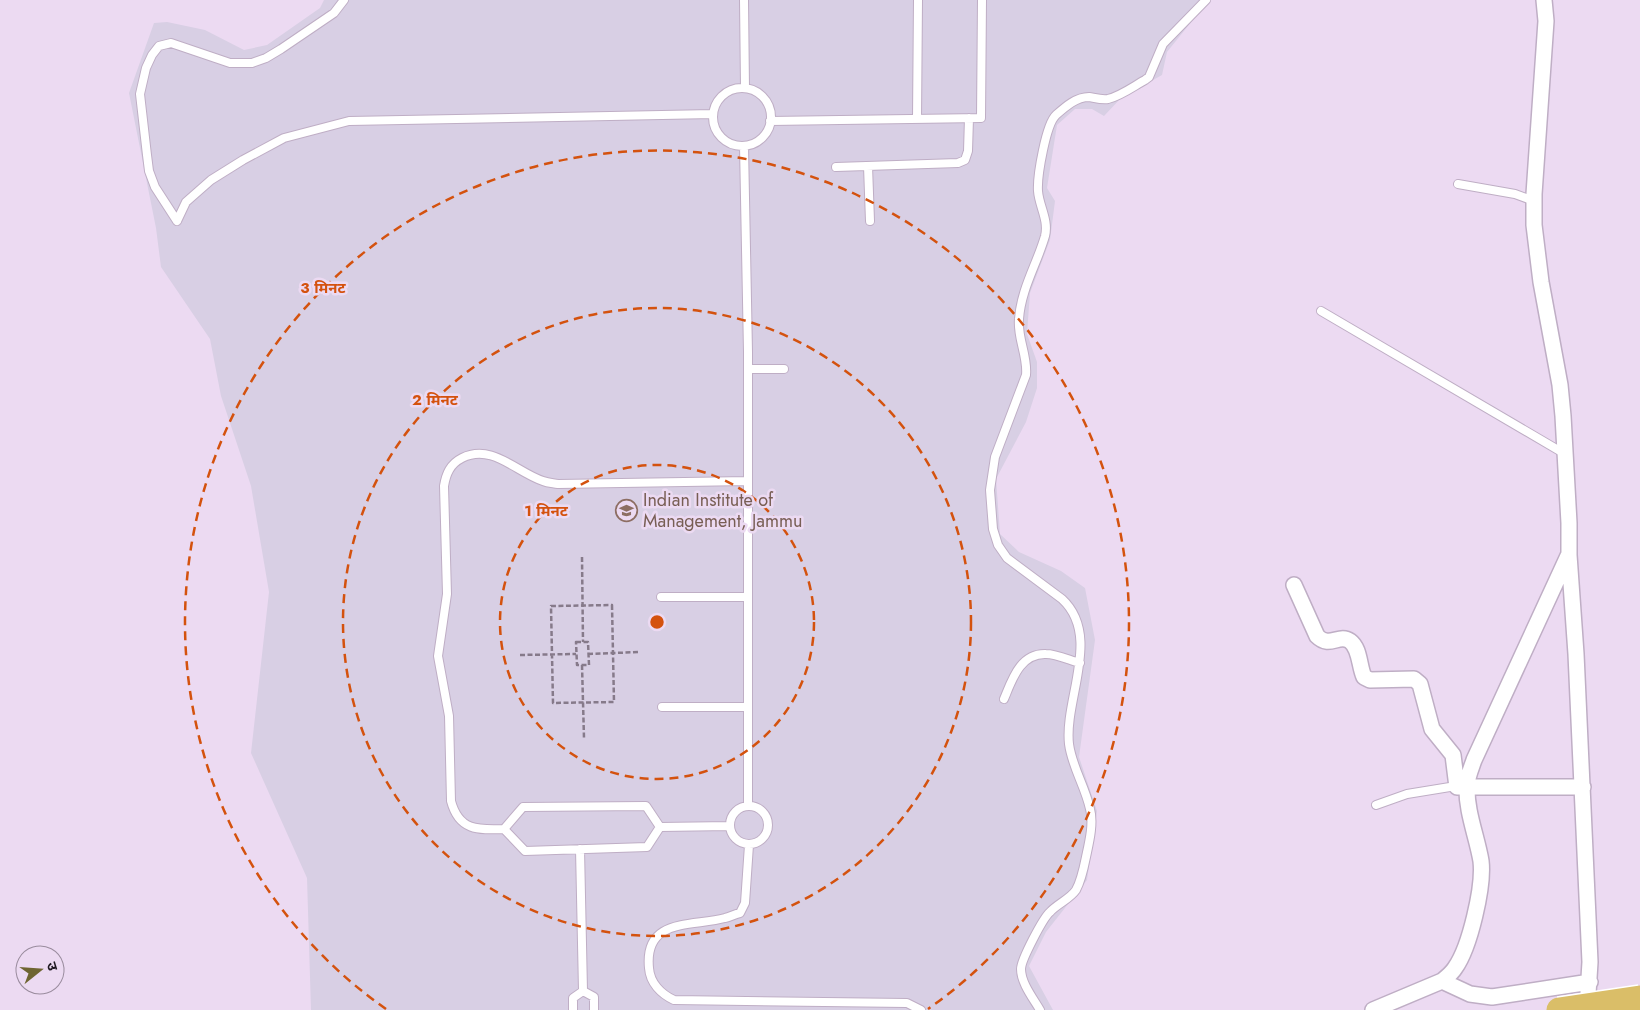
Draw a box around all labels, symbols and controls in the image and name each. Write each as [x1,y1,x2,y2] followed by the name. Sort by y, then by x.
[300,277,347,299] text: 3 मिनट
[412,389,459,411] text: 2 मिनट
[643,487,802,534] place label: Indian Institute of Management, Jammu
[615,498,639,522] school or university icon: Indian Institute of Management, Jammu
[524,500,569,522] text: 1 मिनट
[648,613,666,631] centre of rings
[15,945,65,995] north arrow
[42,959,63,974] text: उ

